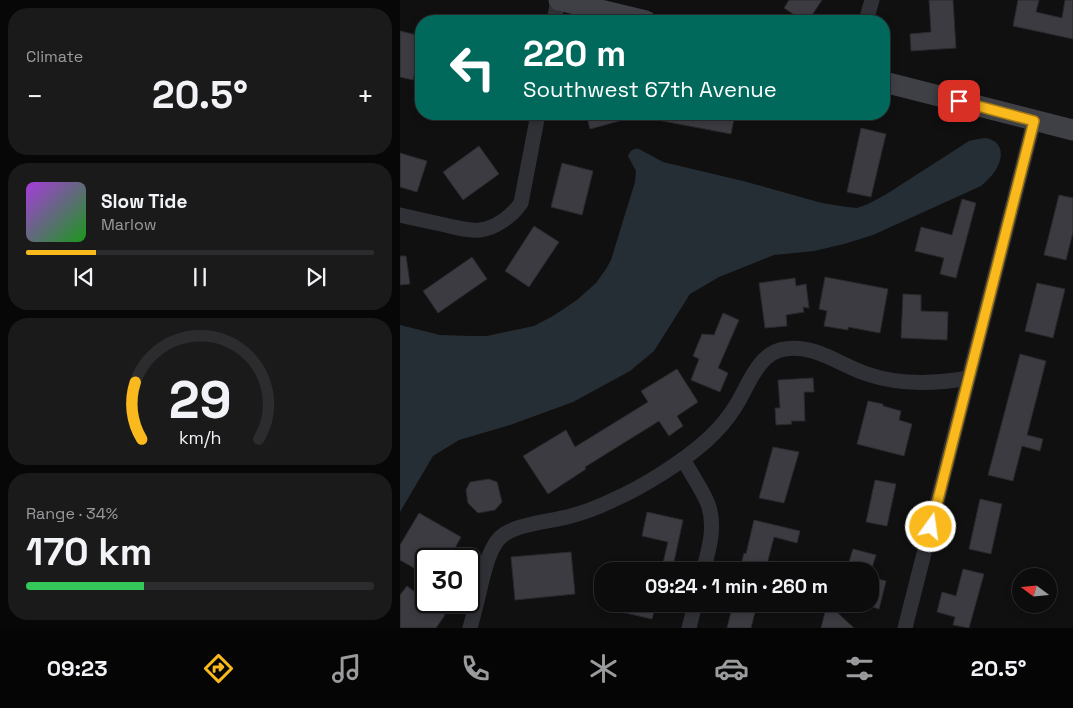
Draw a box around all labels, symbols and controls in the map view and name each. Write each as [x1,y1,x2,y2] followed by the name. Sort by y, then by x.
[523,32,626,76] text: 220 m
[440,35,505,100] icon: left
[26,46,83,67] text: Climate
[152,71,248,119] text: 20.5°
[523,75,777,103] text: Southwest 67th Avenue
[26,78,43,114] text: −
[357,78,374,114] text: +
[938,80,980,122] pin
[945,87,973,115] icon: arrive
[101,189,187,214] text: Slow Tide
[101,214,157,235] text: Marlow
[70,263,98,291] icon: previous
[186,263,214,291] icon: pause
[302,263,330,291] icon: next
[169,367,231,433] text: 29
[179,426,221,449] text: km/h
[904,500,956,552] position arrow
[26,503,118,524] text: Range · 34%
[26,528,152,576] text: 170 km
[415,548,480,613] speed limit sign: 30
[1012,568,1058,612] north arrow
[1012,568,1057,613] map controls
[645,574,828,599] text: 09:24 · 1 min · 260 m
[201,651,236,686] icon: directions
[329,651,364,686] icon: music
[458,651,493,686] icon: phone
[586,651,621,686] icon: climate
[714,651,749,686] icon: car
[842,651,877,686] icon: filters
[47,654,108,682] text: 09:23
[971,654,1026,682] text: 20.5°

